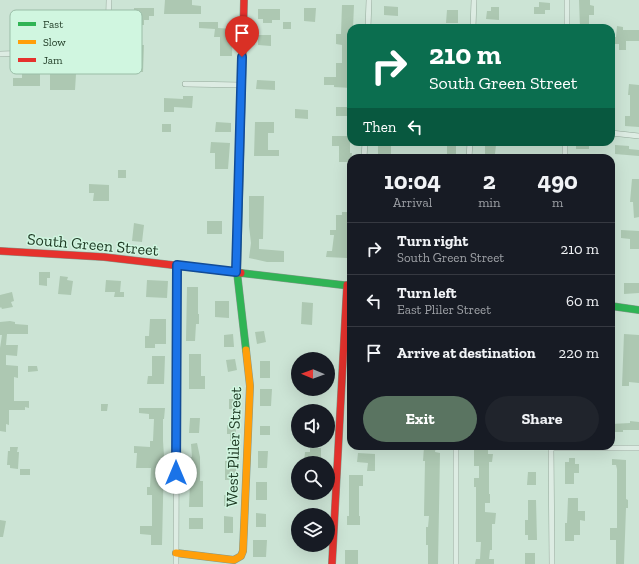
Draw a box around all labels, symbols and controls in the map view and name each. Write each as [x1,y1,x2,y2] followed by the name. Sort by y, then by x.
[10,10,142,74] legend
[225,16,259,57] pin
[43,18,64,31] text: Fast
[231,22,253,44] icon: arrive
[43,36,66,49] text: Slow
[429,38,501,71] text: 210 m
[363,40,415,92] icon: right
[43,54,63,67] text: Jam
[429,72,577,94] text: South Green Street
[404,116,426,138] icon: left
[363,118,396,136] text: Then
[384,166,441,195] text: 10:04
[483,166,496,195] text: 2
[538,166,578,195] text: 490
[393,195,432,210] text: Arrival
[478,195,500,210] text: min
[552,195,563,210] text: m
[26,229,160,260] street label: South Green Street
[397,232,468,250] text: Turn right
[363,238,385,260] icon: right
[561,240,599,258] text: 210 m
[397,250,504,265] text: South Green Street
[397,284,457,302] text: Turn left
[363,290,385,312] icon: left
[566,292,599,310] text: 60 m
[397,302,491,317] text: East Pliler Street
[363,342,385,364] icon: arrive
[397,344,536,362] text: Arrive at destination
[559,344,599,362] text: 220 m
[291,352,335,396] north arrow
[291,352,335,552] map controls
[222,387,245,507] street label: West Pliler Street
[363,396,477,442] button: Exit
[485,396,599,442] button: Share
[291,404,335,448] button: sound
[155,452,197,494] position arrow
[291,456,335,500] button: search
[291,508,335,552] button: layers

